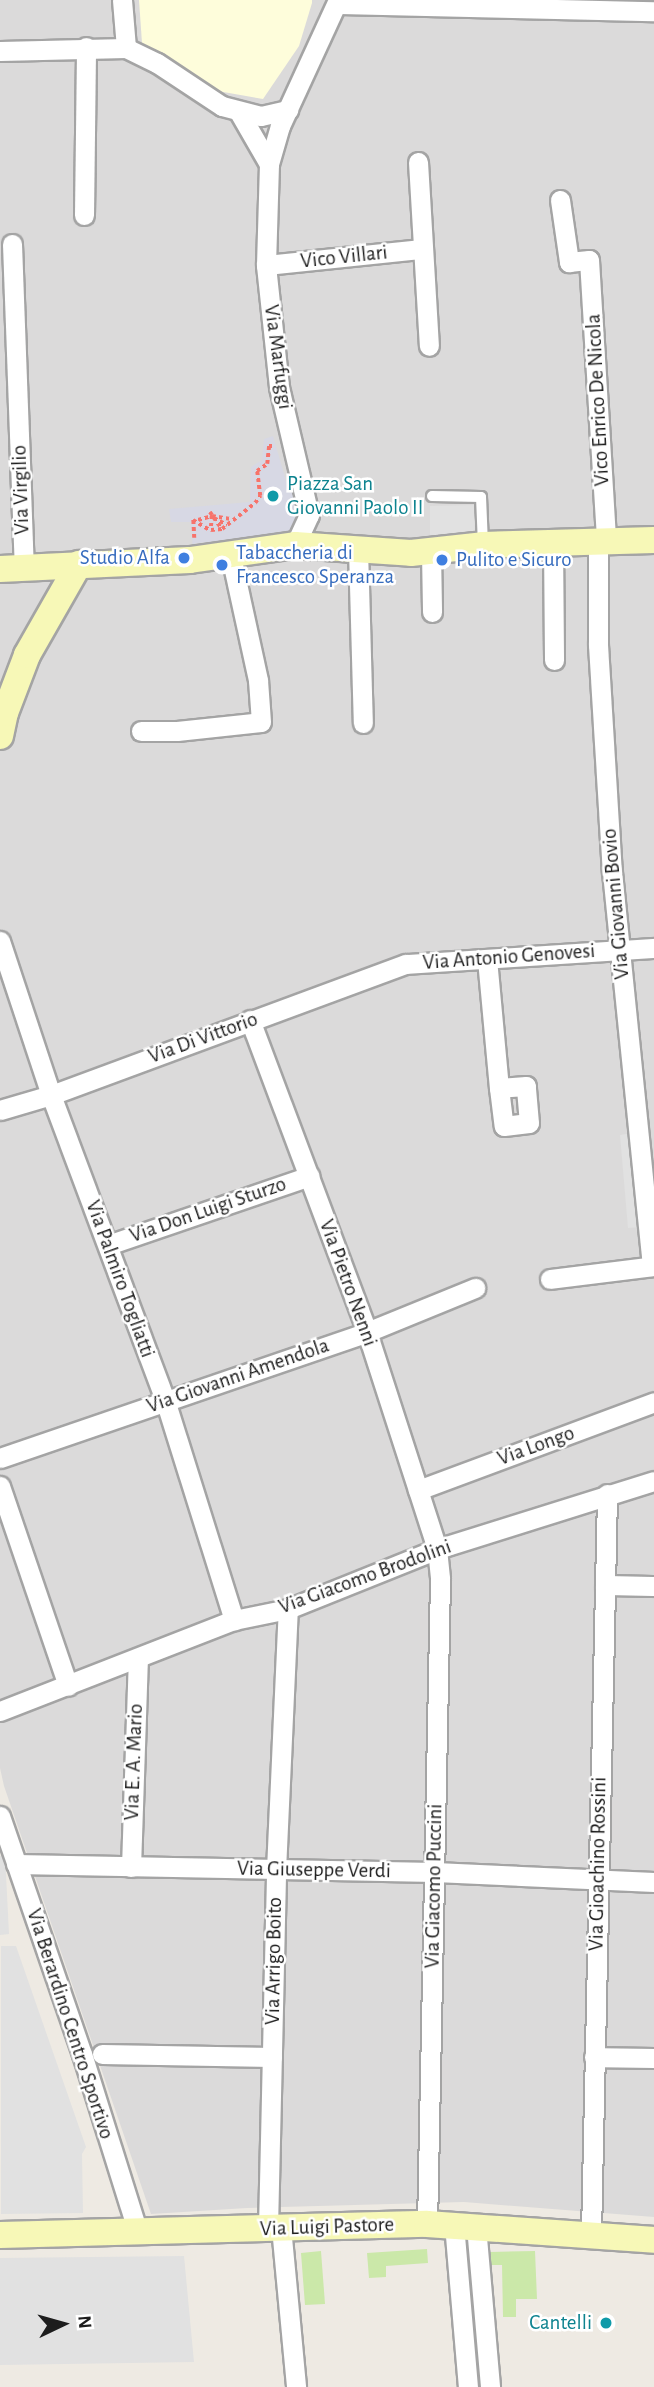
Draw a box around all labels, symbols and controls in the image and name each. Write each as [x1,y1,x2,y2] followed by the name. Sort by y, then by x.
[299,240,389,274] street label: Vico Villari
[258,303,298,411] street label: Via Marfuggi
[581,313,615,487] street label: Vico Enrico De Nicola
[7,445,35,535] street label: Via Virgilio
[287,471,423,521] place label: Piazza San Giovanni Paolo II
[265,488,281,504] marker: Piazza San Giovanni Paolo II
[236,540,394,590] place label: Tabaccheria di Francesco Speranza
[80,545,170,571] place label: Studio Alfa
[456,547,572,573] place label: Pulito e Sicuro
[176,550,192,566] marker: Studio Alfa
[434,552,450,568] marker: Pulito e Sicuro
[214,557,230,573] marker: Tabaccheria di Francesco Speranza
[597,828,635,980] street label: Via Giovanni Bovio
[422,938,596,976] street label: Via Antonio Genovesi
[145,1007,261,1069] street label: Via Di Vittorio
[126,1171,290,1249] street label: Via Don Luigi Sturzo
[80,1197,160,1361] street label: Via Palmiro Togliatti
[313,1216,383,1350] street label: Via Pietro Nenni
[144,1333,332,1419] street label: Via Giovanni Amendola
[494,1420,578,1472] street label: Via Longo
[275,1534,455,1620] street label: Via Giacomo Brodolini
[119,1703,149,1821] street label: Via E. A. Mario
[584,1777,612,1951] street label: Via Gioachino Rossini
[420,1803,448,1969] street label: Via Giacomo Puccini
[237,1856,391,1884] street label: Via Giuseppe Verdi
[260,1897,288,2025] street label: Via Arrigo Boito
[21,1906,119,2142] street label: Via Berardino Centro Sportivo
[260,2212,394,2242] street label: Via Luigi Pastore
[28,2289,98,2359] north arrow
[529,2310,592,2336] place label: Cantelli
[74,2315,94,2330] text: N
[598,2315,614,2331] marker: Cantelli

